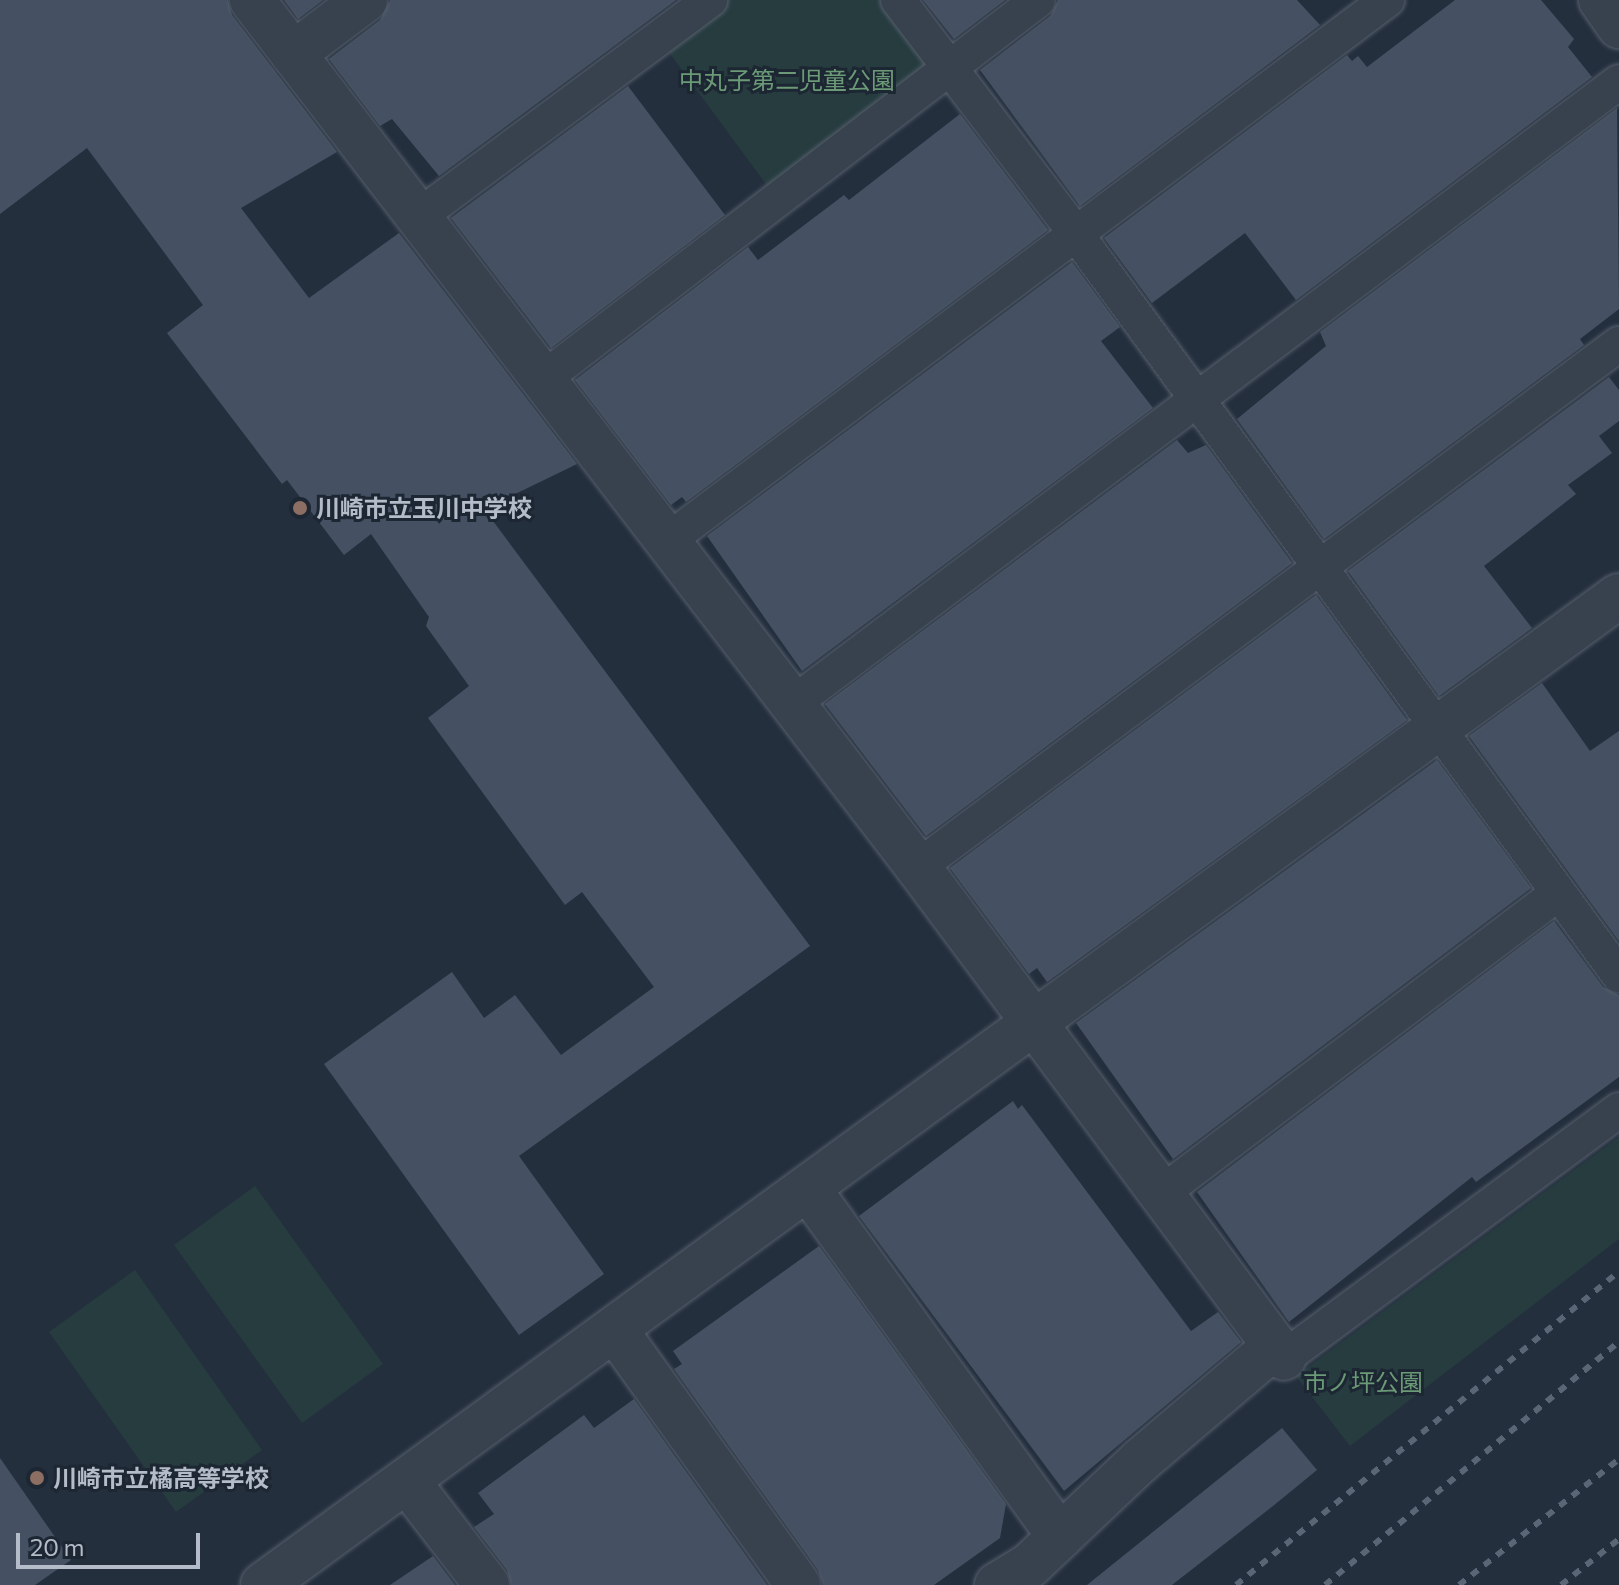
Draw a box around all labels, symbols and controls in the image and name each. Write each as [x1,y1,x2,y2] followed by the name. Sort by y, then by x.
[679,66,895,94] park label: 中丸子第二児童公園
[316,494,532,522] place label: 川崎市立玉川中学校
[291,499,309,517] marker: 川崎市立玉川中学校
[1303,1368,1423,1396] park label: 市ノ坪公園
[53,1464,269,1492] place label: 川崎市立橘高等学校
[28,1469,46,1487] marker: 川崎市立橘高等学校
[20,1517,204,1567] scale bar
[30,1532,84,1561] text: 20 m

